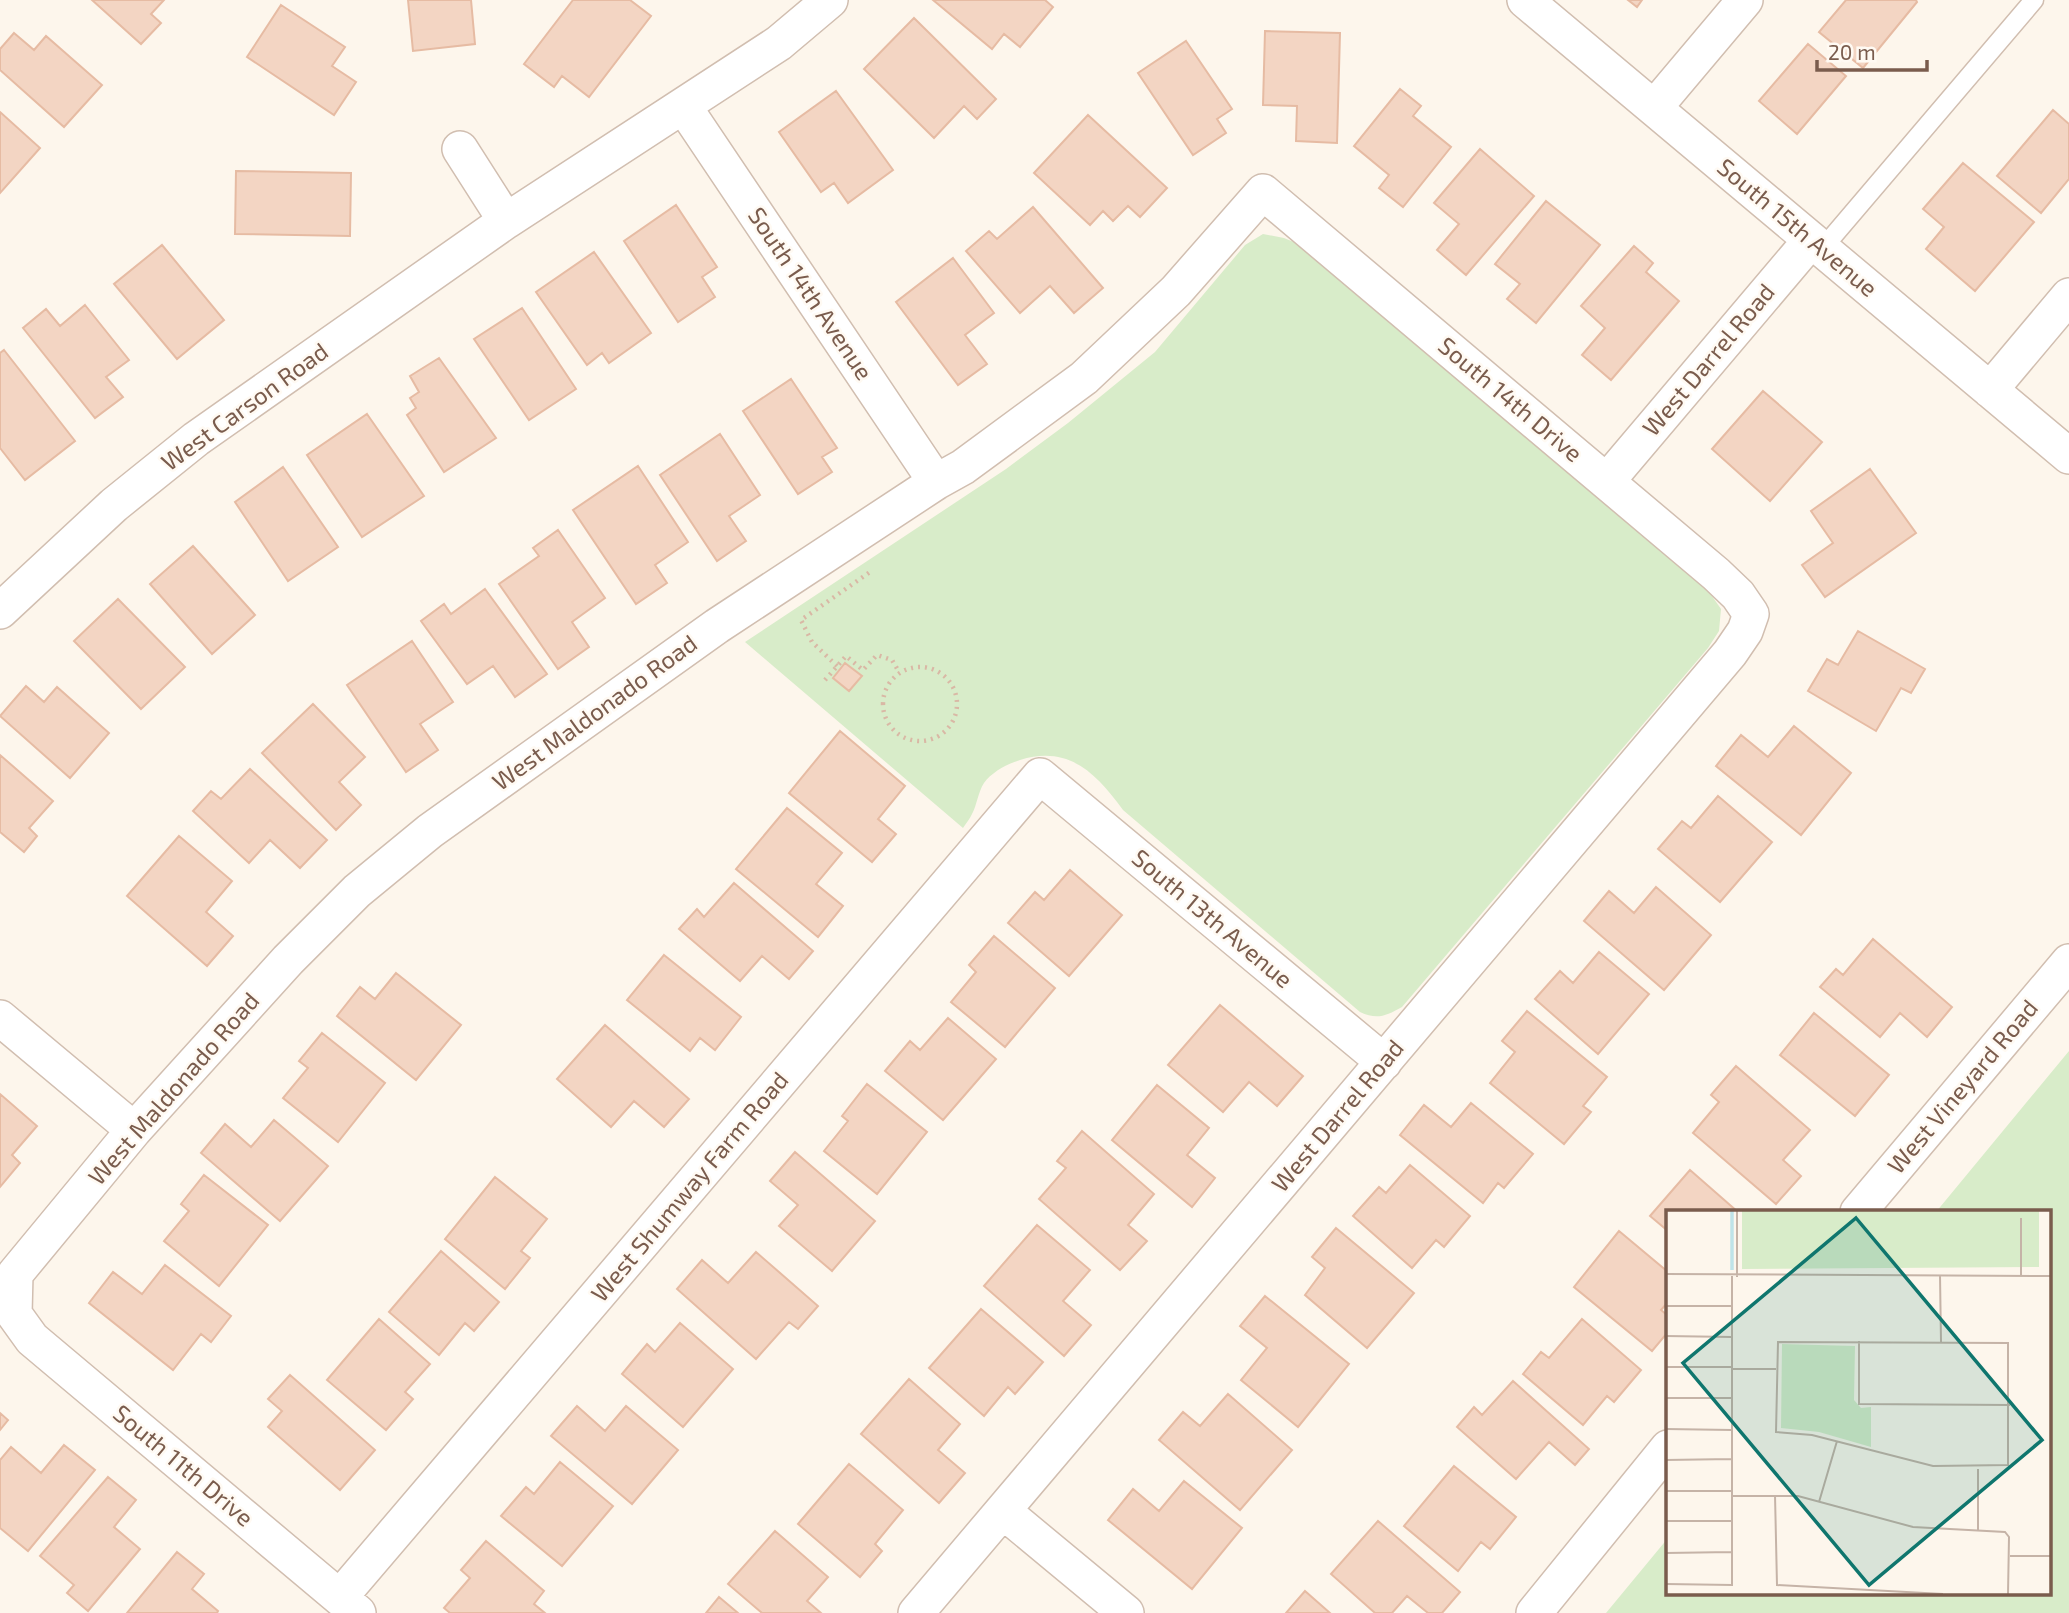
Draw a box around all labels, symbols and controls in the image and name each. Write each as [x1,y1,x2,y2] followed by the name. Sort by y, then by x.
[1817,28,1927,72] scale bar
[1828,39,1876,64] text: 20 m
[1712,151,1884,302] street label: South 15th Avenue
[743,201,880,385] street label: South 14th Avenue
[1636,277,1780,441] street label: West Darrel Road
[1433,330,1589,467] street label: South 14th Drive
[155,336,333,476] street label: West Carson Road
[486,628,702,796] street label: West Maldonado Road
[1127,842,1299,993] street label: South 13th Avenue
[81,986,264,1190] street label: West Maldonado Road
[1881,993,2043,1179] street label: West Vineyard Road
[1265,1033,1409,1197] street label: West Darrel Road
[584,1065,794,1307] street label: West Shumway Farm Road
[1666,1210,2052,1596] inset map
[108,1398,260,1532] street label: South 11th Drive

